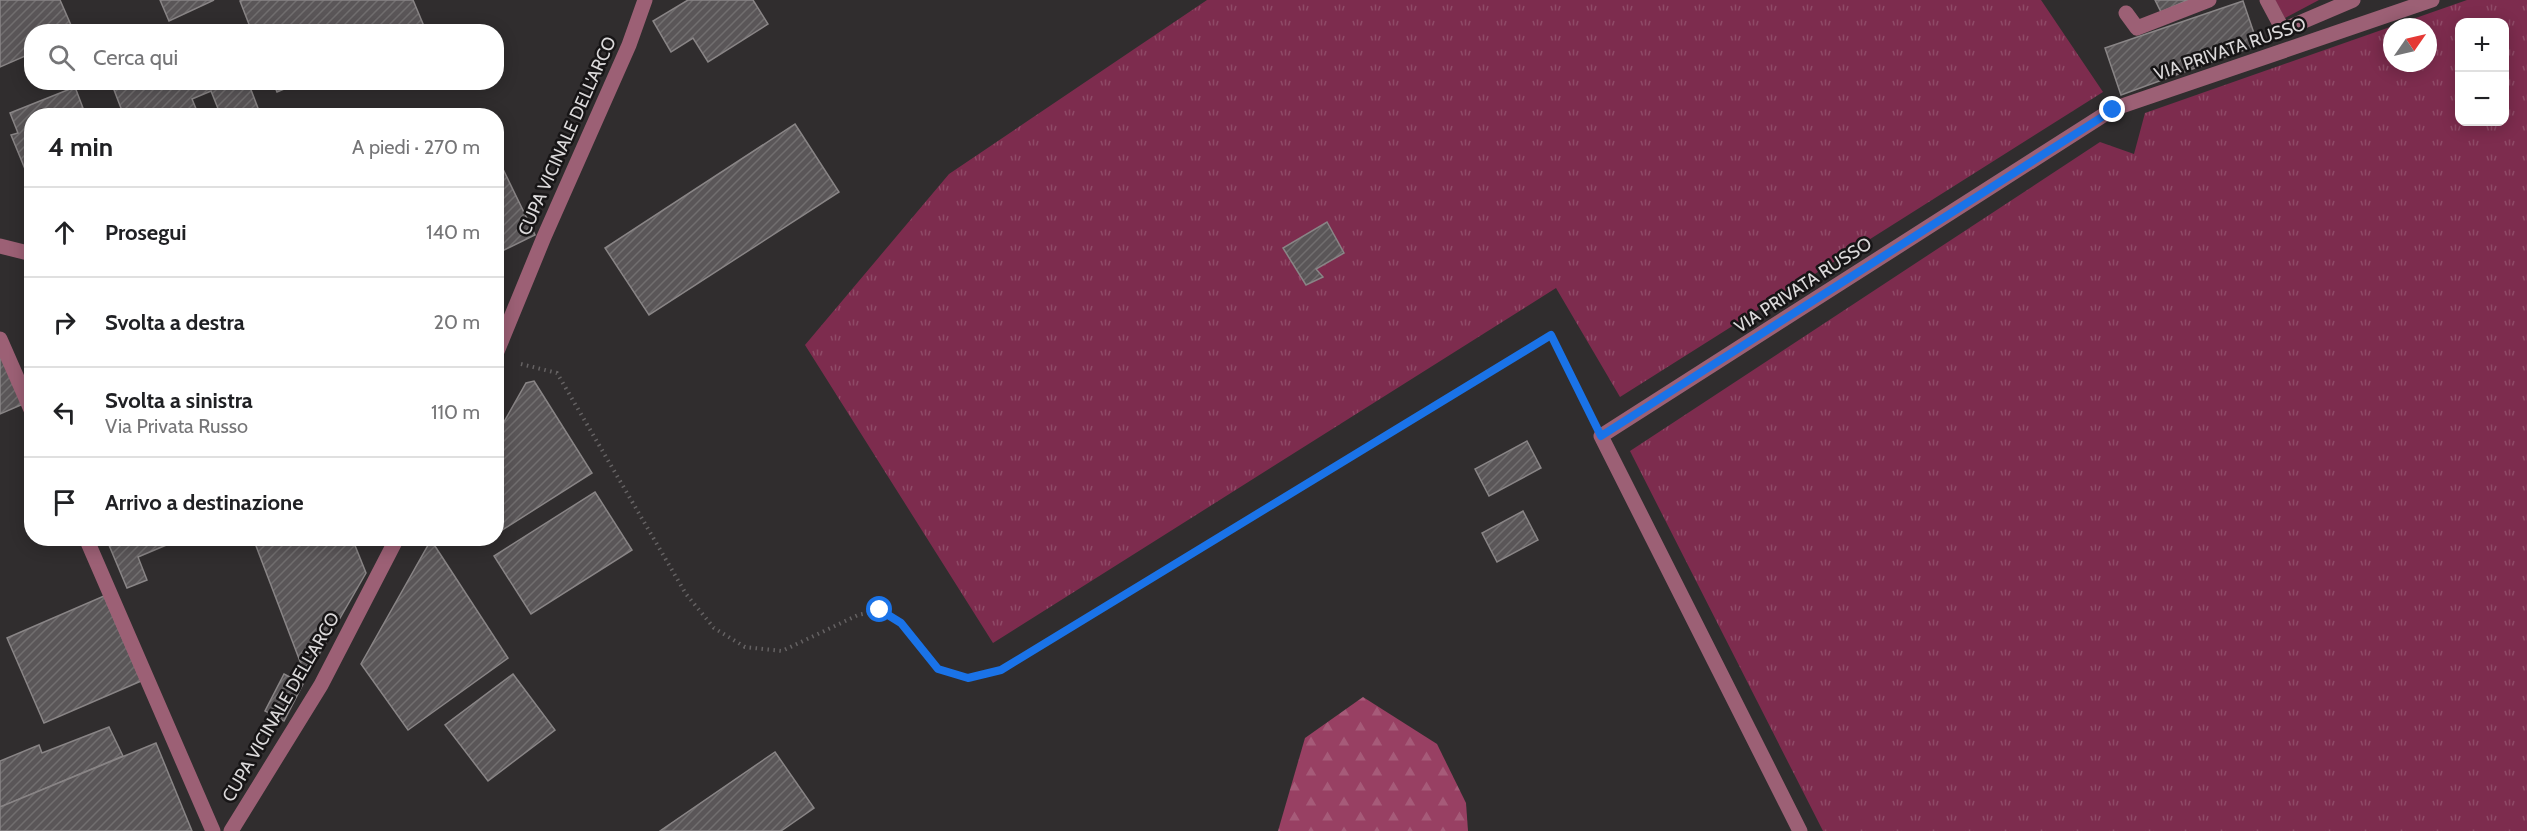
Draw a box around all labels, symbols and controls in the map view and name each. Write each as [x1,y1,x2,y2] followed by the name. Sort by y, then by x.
[2151,13,2309,85] street label: VIA PRIVATA RUSSO
[2383,18,2437,72] north arrow
[2455,18,2509,126] map controls
[2455,18,2509,72] button: +
[24,24,504,90] search box
[513,33,621,239] street label: CUPA VICINALE DELL'ARCO
[45,41,78,74] icon: search
[93,44,178,71] text: Cerca qui
[2455,72,2509,126] button: −
[2099,96,2125,122] route end
[48,131,113,163] text: 4 min
[352,135,480,159] text: A piedi · 270 m
[48,216,81,249] icon: ahead
[105,219,187,246] text: Prosegui
[426,220,480,244] text: 140 m
[1730,232,1876,338] street label: VIA PRIVATA RUSSO
[48,306,81,339] icon: right
[105,309,245,336] text: Svolta a destra
[434,310,480,334] text: 20 m
[105,387,253,414] text: Svolta a sinistra
[48,396,81,429] icon: left
[431,400,480,424] text: 110 m
[105,414,248,438] text: Via Privata Russo
[48,486,81,519] icon: arrive
[105,489,303,516] text: Arrivo a destinazione
[866,596,892,622] route start
[218,608,344,806] street label: CUPA VICINALE DELL'ARCO

